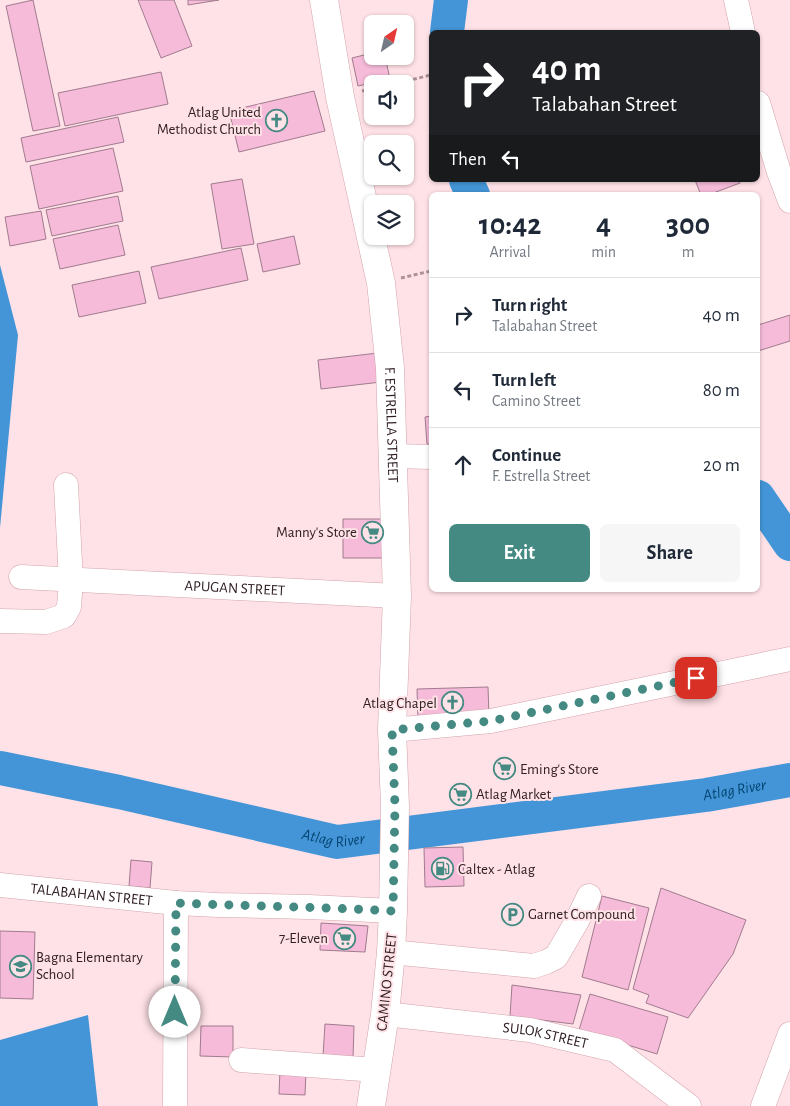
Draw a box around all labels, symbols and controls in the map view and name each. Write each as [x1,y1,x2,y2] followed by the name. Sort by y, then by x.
[364,15,414,65] north arrow
[364,15,414,245] map controls
[449,50,514,115] icon: right
[532,52,601,87] text: 40 m
[364,75,414,125] button: sound
[532,93,677,115] text: Talabahan Street
[157,105,261,137] place label: Atlag United Methodist Church
[265,109,289,133] church icon: Atlag United Methodist Church
[364,135,414,185] button: search
[497,145,525,173] icon: left
[449,150,487,169] text: Then
[364,195,414,245] button: layers
[479,210,541,240] text: 10:42
[596,210,611,240] text: 4
[666,210,710,240] text: 300
[490,244,531,260] text: Arrival
[591,244,616,260] text: min
[682,244,694,260] text: m
[492,296,567,315] text: Turn right
[449,301,477,329] icon: right
[702,306,740,325] text: 40 m
[492,318,597,334] text: Talabahan Street
[382,367,401,484] street label: F. ESTRELLA STREET
[492,371,556,390] text: Turn left
[449,376,477,404] icon: left
[703,381,740,400] text: 80 m
[492,393,581,409] text: Camino Street
[492,446,561,465] text: Continue
[449,451,477,479] icon: ahead
[703,456,740,475] text: 20 m
[492,468,590,484] text: F. Estrella Street
[361,520,385,544] supermarket icon: Manny's Store
[449,524,590,582] button: Exit
[600,524,740,582] button: Share
[276,525,357,540] place label: Manny's Store
[184,578,286,598] street label: APUGAN STREET
[675,657,717,699] pin
[682,664,710,692] icon: arrive
[441,691,465,715] church icon: Atlag Chapel
[363,696,437,711] place label: Atlag Chapel
[492,757,516,781] supermarket icon: Eming's Store
[520,762,599,777] place label: Eming's Store
[701,776,768,804] water label: Atlag River
[448,782,472,806] supermarket icon: Atlag Market
[476,787,551,802] place label: Atlag Market
[299,826,366,850] water label: Atlag River
[430,857,454,881] fuel station icon: Caltex - Atlag
[458,862,536,877] place label: Caltex - Atlag
[30,881,154,908] street label: TALABAHAN STREET
[500,902,524,926] parking icon: Garnet Compound
[528,907,635,922] place label: Garnet Compound
[332,926,356,950] supermarket icon: 7-Eleven
[279,931,328,946] place label: 7-Eleven
[374,932,400,1032] street label: CAMINO STREET
[36,950,144,982] place label: Bagna Elementary School
[8,954,32,978] school or university icon: Bagna Elementary School
[148,985,200,1037] position arrow
[502,1020,590,1051] street label: SULOK STREET

